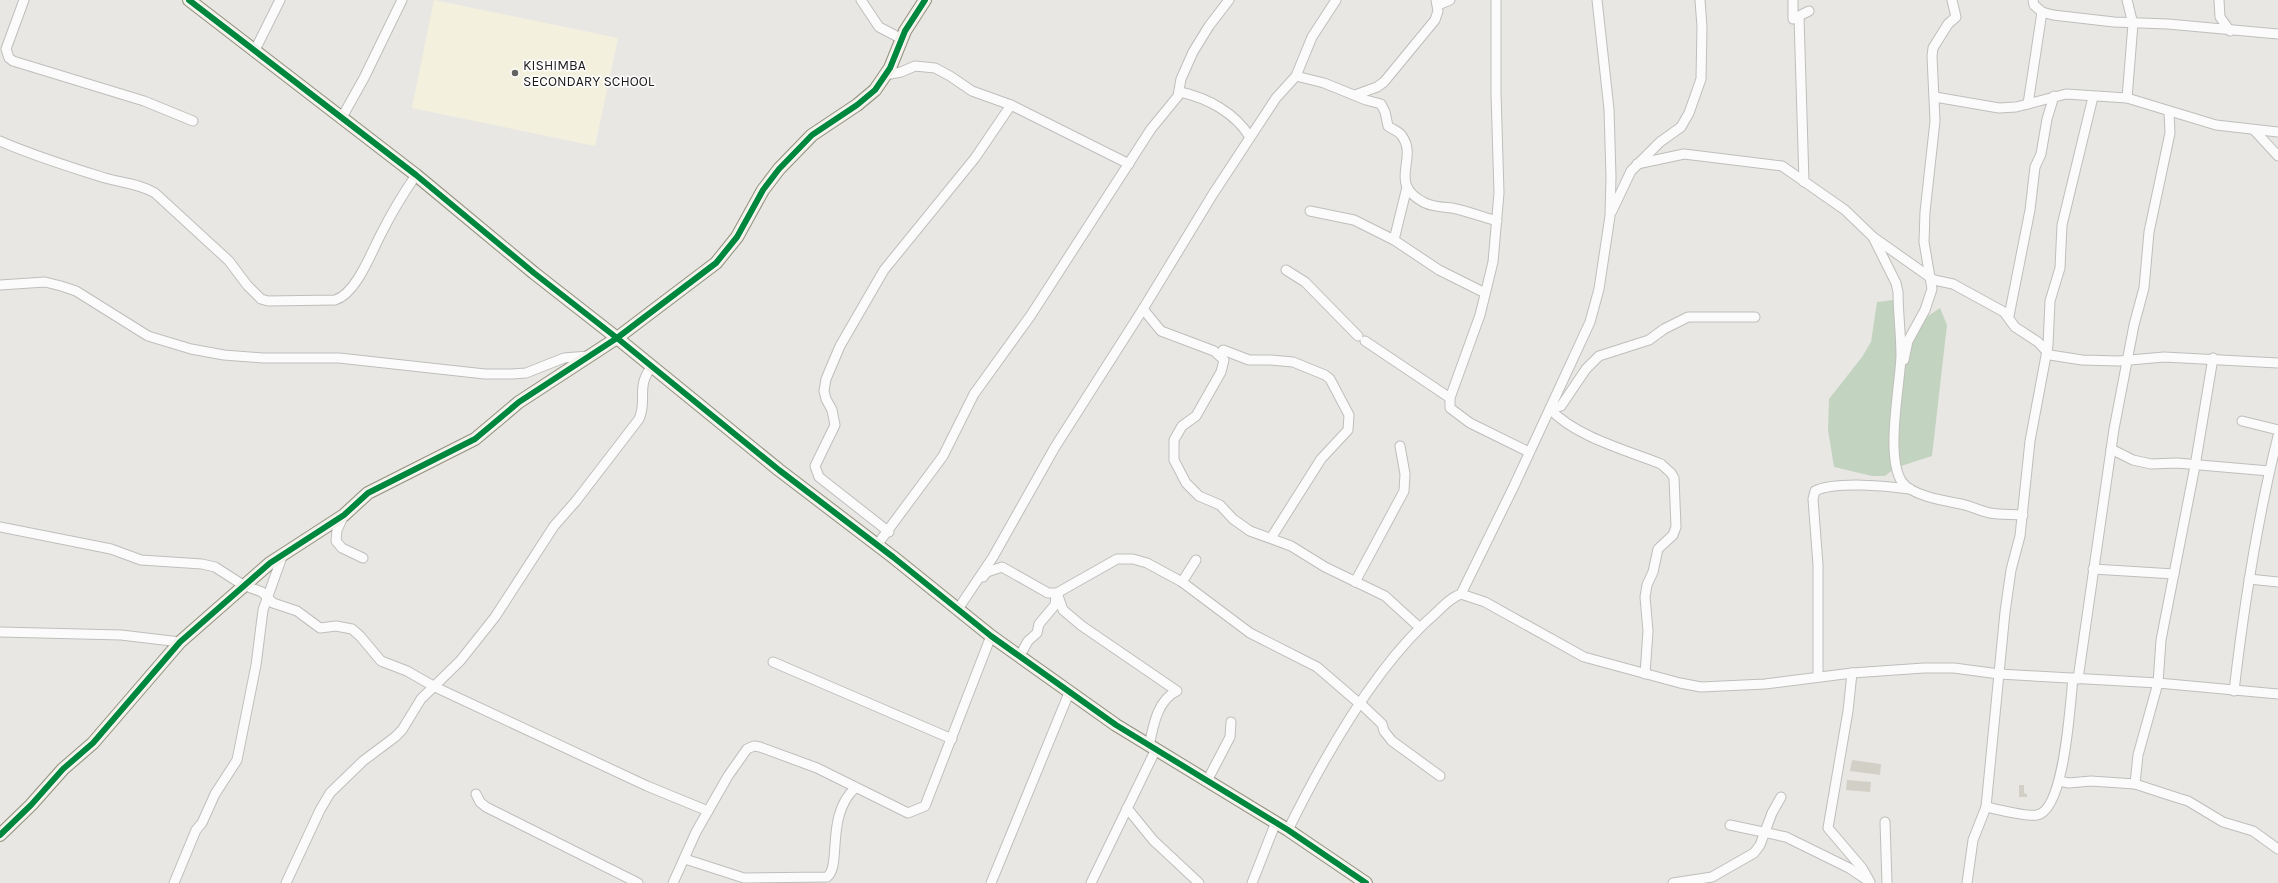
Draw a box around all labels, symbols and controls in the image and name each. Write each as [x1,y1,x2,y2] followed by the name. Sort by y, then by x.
[523,57,655,90] place label: KISHIMBA SECONDARY SCHOOL
[510,68,520,78] marker: KISHIMBA SECONDARY SCHOOL

